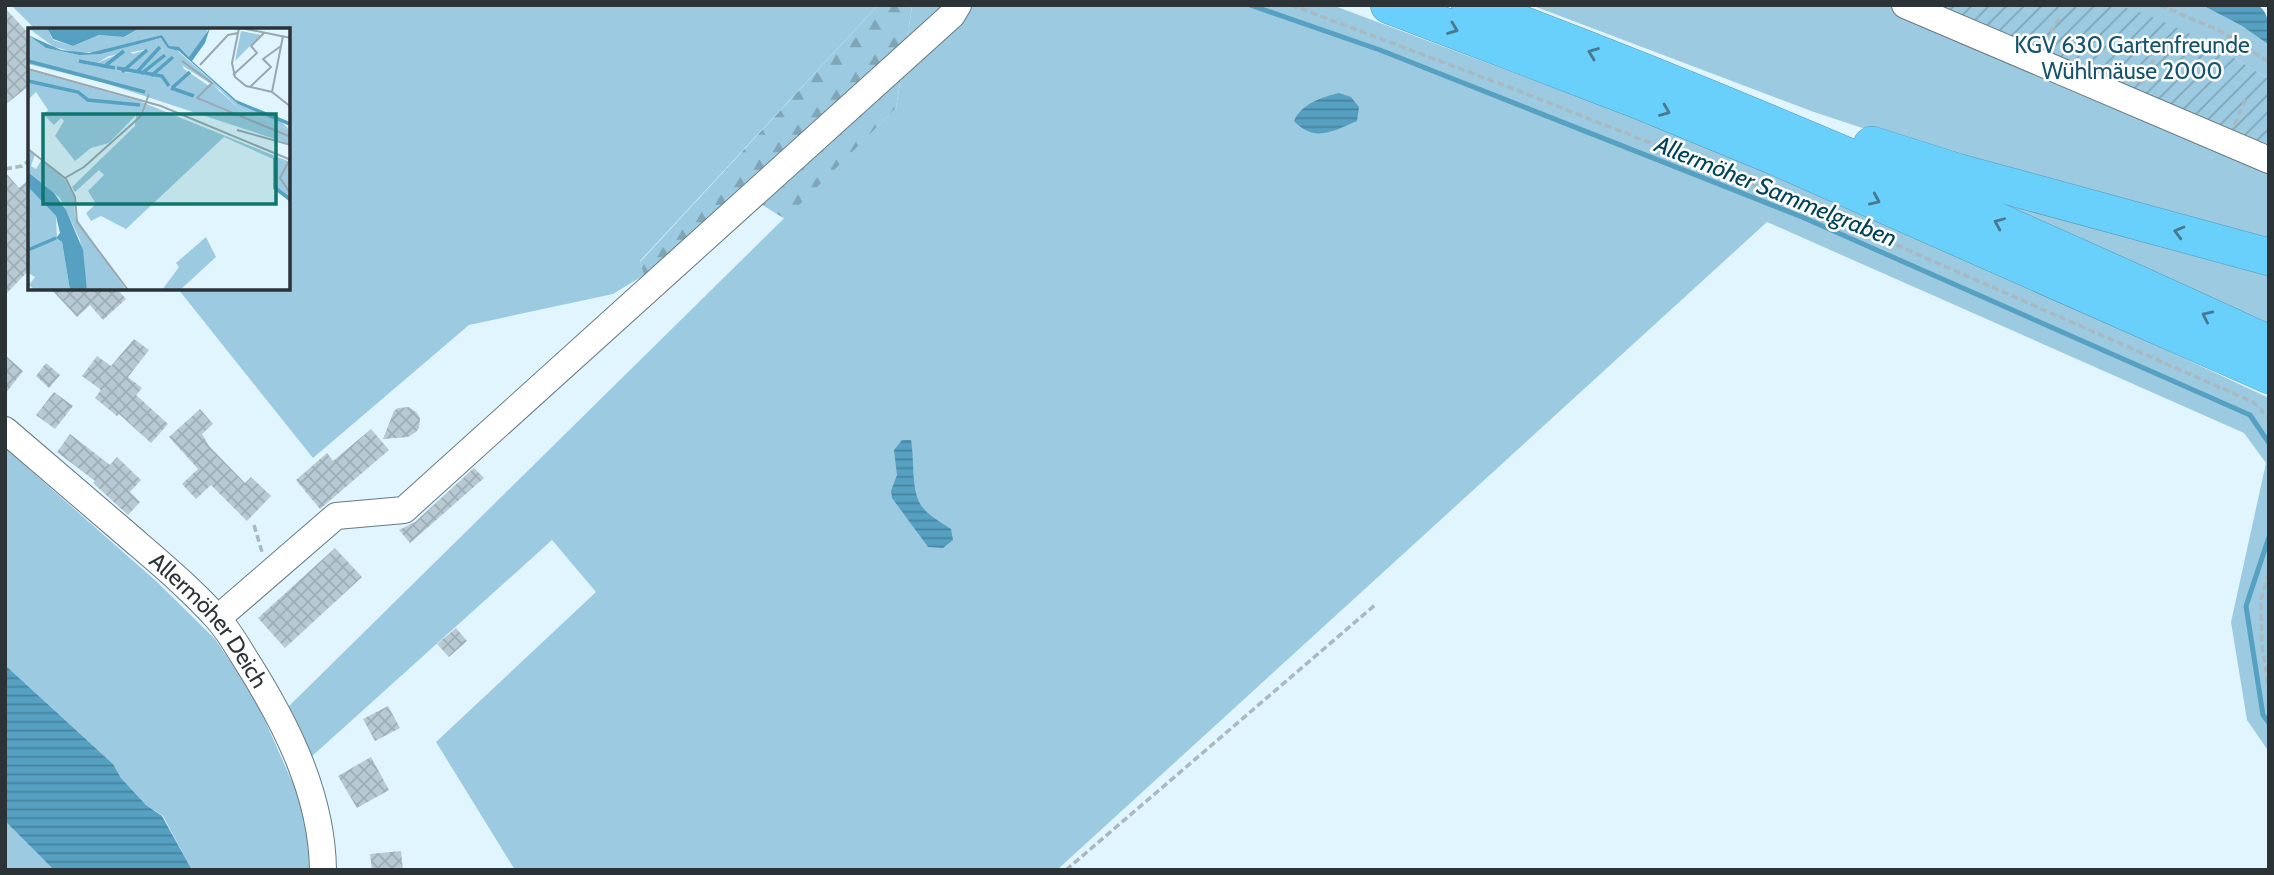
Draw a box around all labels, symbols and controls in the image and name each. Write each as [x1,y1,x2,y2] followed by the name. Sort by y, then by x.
[1446,21,1458,35] one-way arrow
[28,28,290,290] inset map
[2014,31,2250,85] park label: KGV 630 Gartenfreunde Wühlmäuse 2000
[1587,47,1599,61] one-way arrow
[1658,103,1670,117] one-way arrow
[1650,129,1901,253] water label: Allermöher Sammelgraben
[1868,191,1880,205] one-way arrow
[1994,217,2006,231] one-way arrow
[2174,226,2186,240] one-way arrow
[2202,310,2214,324] one-way arrow
[144,546,274,693] street label: Allermöher Deich

